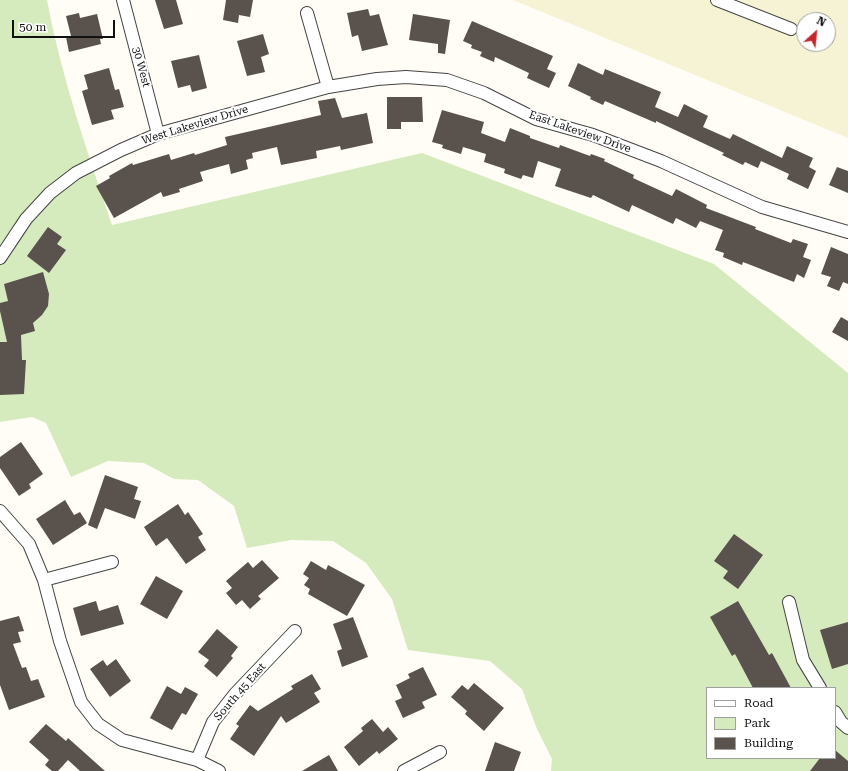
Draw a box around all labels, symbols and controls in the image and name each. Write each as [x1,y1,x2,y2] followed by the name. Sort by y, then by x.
[14,12,117,38] scale bar
[796,12,836,52] north arrow
[814,14,828,29] text: N
[19,20,46,34] text: 50 m
[129,45,153,89] street label: 30 West
[140,103,250,147] street label: West Lakeview Drive
[527,108,633,156] street label: East Lakeview Drive
[211,660,269,724] street label: South 45 East
[706,687,836,759] legend
[744,696,773,710] text: Road
[744,716,770,730] text: Park
[744,736,793,750] text: Building

